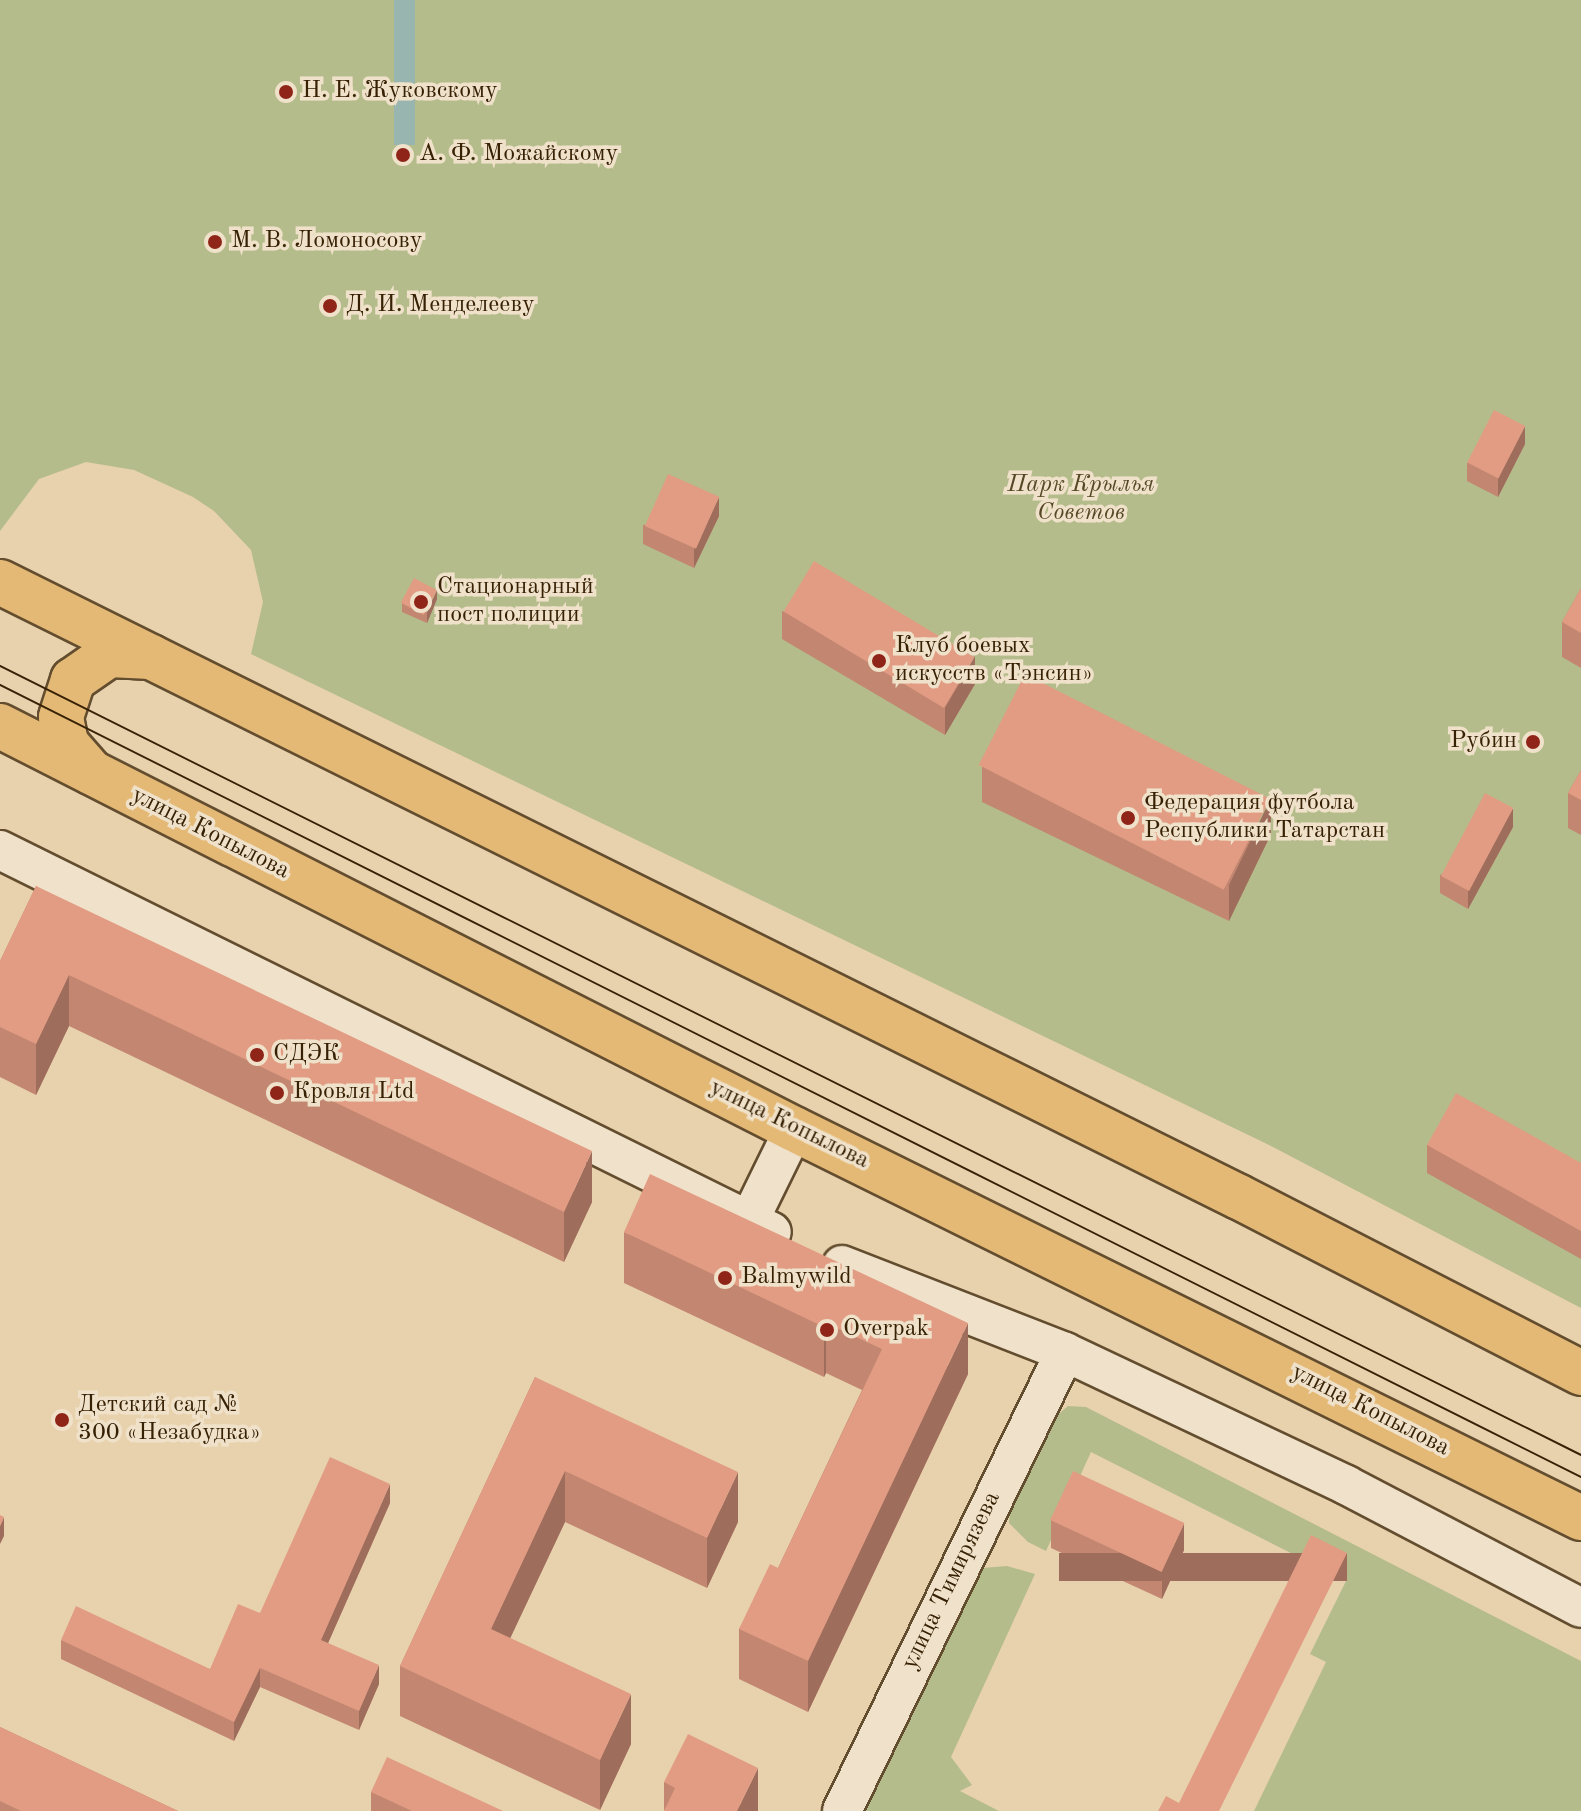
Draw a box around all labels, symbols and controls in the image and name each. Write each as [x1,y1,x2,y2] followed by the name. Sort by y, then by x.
[302,78,498,106] place label: Н. Е. Жуковскому
[277,83,295,101] marker: Н. Е. Жуковскому
[419,141,618,169] place label: А. Ф. Можайскому
[394,146,412,164] marker: А. Ф. Можайскому
[231,228,423,256] place label: М. В. Ломоносову
[206,233,224,251] marker: М. В. Ломоносову
[346,292,535,320] place label: Д. И. Менделееву
[321,297,339,315] marker: Д. И. Менделееву
[1007,472,1155,528] park label: Парк Крылья Советов
[437,574,594,630] place label: Стационарный пост полиции
[412,593,430,611] marker: Стационарный пост полиции
[895,633,1093,689] place label: Клуб боевых искусств «Тэнсин»
[870,652,888,670] marker: Клуб боевых искусств «Тэнсин»
[1450,728,1517,756] place label: Рубин
[1524,733,1542,751] marker: Рубин
[126,782,294,886] street label: улица Копылова
[1144,790,1385,846] place label: Федерация футбола Республики Татарстан
[1119,809,1137,827] marker: Федерация футбола Республики Татарстан
[273,1041,340,1069] place label: СДЭК
[248,1046,266,1064] marker: СДЭК
[705,1074,873,1176] street label: улица Копылова
[293,1079,415,1107] place label: Кровля Ltd
[268,1084,286,1102] marker: Кровля Ltd
[741,1264,852,1292] place label: Balmywild
[716,1269,734,1287] marker: Balmywild
[843,1316,929,1344] place label: Overpak
[818,1321,836,1339] marker: Overpak
[1286,1359,1454,1463] street label: улица Копылова
[78,1392,261,1448] place label: Детский сад № 300 «Незабудка»
[53,1411,71,1429] marker: Детский сад № 300 «Незабудка»
[896,1487,1008,1675] street label: улица Тимирязева

